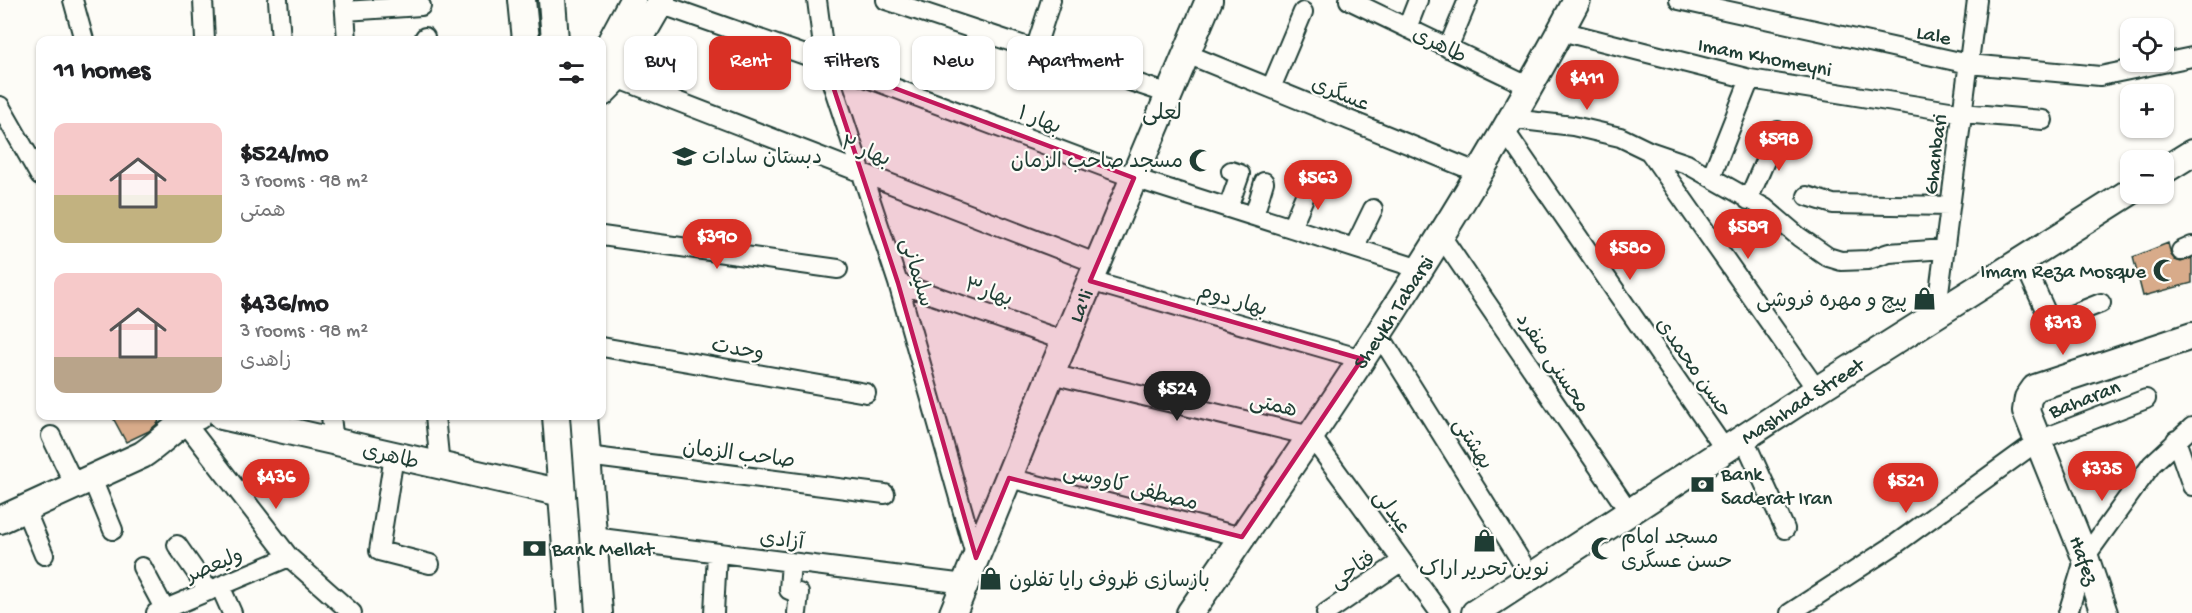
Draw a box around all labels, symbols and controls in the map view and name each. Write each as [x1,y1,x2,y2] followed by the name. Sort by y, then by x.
[2120,18,2174,204] map controls
[2120,18,2174,72] button: locate
[1914,22,1954,54] street label: Lale
[1407,23,1470,71] street label: طاهری
[1695,34,1833,85] street label: Imam Khomeyni
[624,36,697,90] chip: Buy
[709,36,791,90] chip: Rent
[803,36,900,90] chip: Filters
[912,36,995,90] chip: New
[1007,36,1143,90] chip: Apartment
[555,56,588,89] icon: filters
[54,57,150,88] text: 11 homes
[1551,60,1623,111] pin: $411
[1570,68,1604,91] text: $411
[1307,70,1374,119] street label: عسگری
[2120,84,2174,138] button: +
[1142,102,1182,128] district label: لعلی
[1013,103,1064,142] street label: بهار ۱
[1920,113,1955,196] street label: Ghanbari
[1743,121,1815,172] pin: $598
[1759,129,1799,152] text: $598
[836,132,893,174] street label: بهار ۲
[240,140,329,171] text: $524/mo
[671,143,697,169] school or university icon: دبستان سادات
[102,147,174,219] icon: home
[702,147,822,172] place label: دبستان سادات
[1188,147,1214,173] mosque icon: مسجد صاحب الزمان
[2120,150,2174,204] button: −
[1011,151,1183,176] place label: مسجد صاحب الزمان
[1282,160,1354,211] pin: $563
[1298,168,1338,191] text: $563
[240,171,368,194] text: 3 rooms · 98 m²
[240,201,286,224] text: همتی
[1712,209,1784,260] pin: $589
[1728,217,1768,240] text: $589
[681,219,753,270] pin: $390
[697,227,737,250] text: $390
[1594,230,1666,281] pin: $580
[892,236,937,310] street label: سلیمانی
[1609,238,1651,261] text: $580
[1350,252,1441,375] street label: Sheykh Tabarsi
[2151,257,2177,283] mosque icon: Imam Reza Mosque
[1980,261,2147,286] place label: Imam Reza Mosque
[961,274,1015,314] street label: بهار۳
[1194,281,1270,324] street label: بهار دوم
[1065,286,1101,327] street label: La'li
[1912,286,1938,312] shop icon: پیچ و مهره فروشی
[240,290,329,321] text: $436/mo
[1756,290,1907,315] place label: پیچ و مهره فروشی
[102,297,174,369] icon: home
[2027,305,2099,356] pin: $313
[1509,309,1594,419] street label: محسنی منفرد
[2044,313,2082,336] text: $313
[1648,314,1736,424] street label: حسن محمدی
[240,321,368,344] text: 3 rooms · 98 m²
[709,335,766,368] street label: وحدت
[240,351,291,374] text: زاهدی
[1737,353,1872,452] street label: Mashhad Street
[1141,371,1213,422] pin: $524
[2045,376,2124,427] street label: Baharan
[1158,379,1196,402] text: $524
[1247,390,1299,425] street label: همتی
[1445,414,1497,475] street label: بهشتی
[681,437,796,476] street label: صاحب الزمان
[359,440,421,477] street label: طاهری
[2066,451,2138,502] pin: $335
[240,459,312,510] pin: $436
[2082,459,2122,482] text: $335
[1060,461,1200,518] street label: مصطفی کاووسی
[1870,463,1942,514] pin: $521
[1720,464,1832,513] place label: Bank Saderat Iran
[257,467,295,490] text: $436
[1887,471,1925,494] text: $521
[1690,472,1716,498] bank icon: Bank Saderat Iran
[1366,486,1415,540] street label: عبدلی
[758,525,806,558] street label: آزادی
[1471,527,1497,553] shop icon: نوین تحریر اراک
[1621,527,1732,576] place label: مسجد امام حسن عسگری
[2061,533,2102,590] street label: Hafez
[521,535,547,561] bank icon: Bank Mellat
[1590,535,1616,561] mosque icon: مسجد امام حسن عسگری
[551,539,656,564] place label: Bank Mellat
[181,544,248,591] street label: ولیعصر
[1326,548,1382,596] street label: فتاحی
[1419,559,1549,584] place label: نوین تحریر اراک
[978,566,1004,592] shop icon: بازسازی ظروف رایا تفلون
[1009,570,1210,595] place label: بازسازی ظروف رایا تفلون

